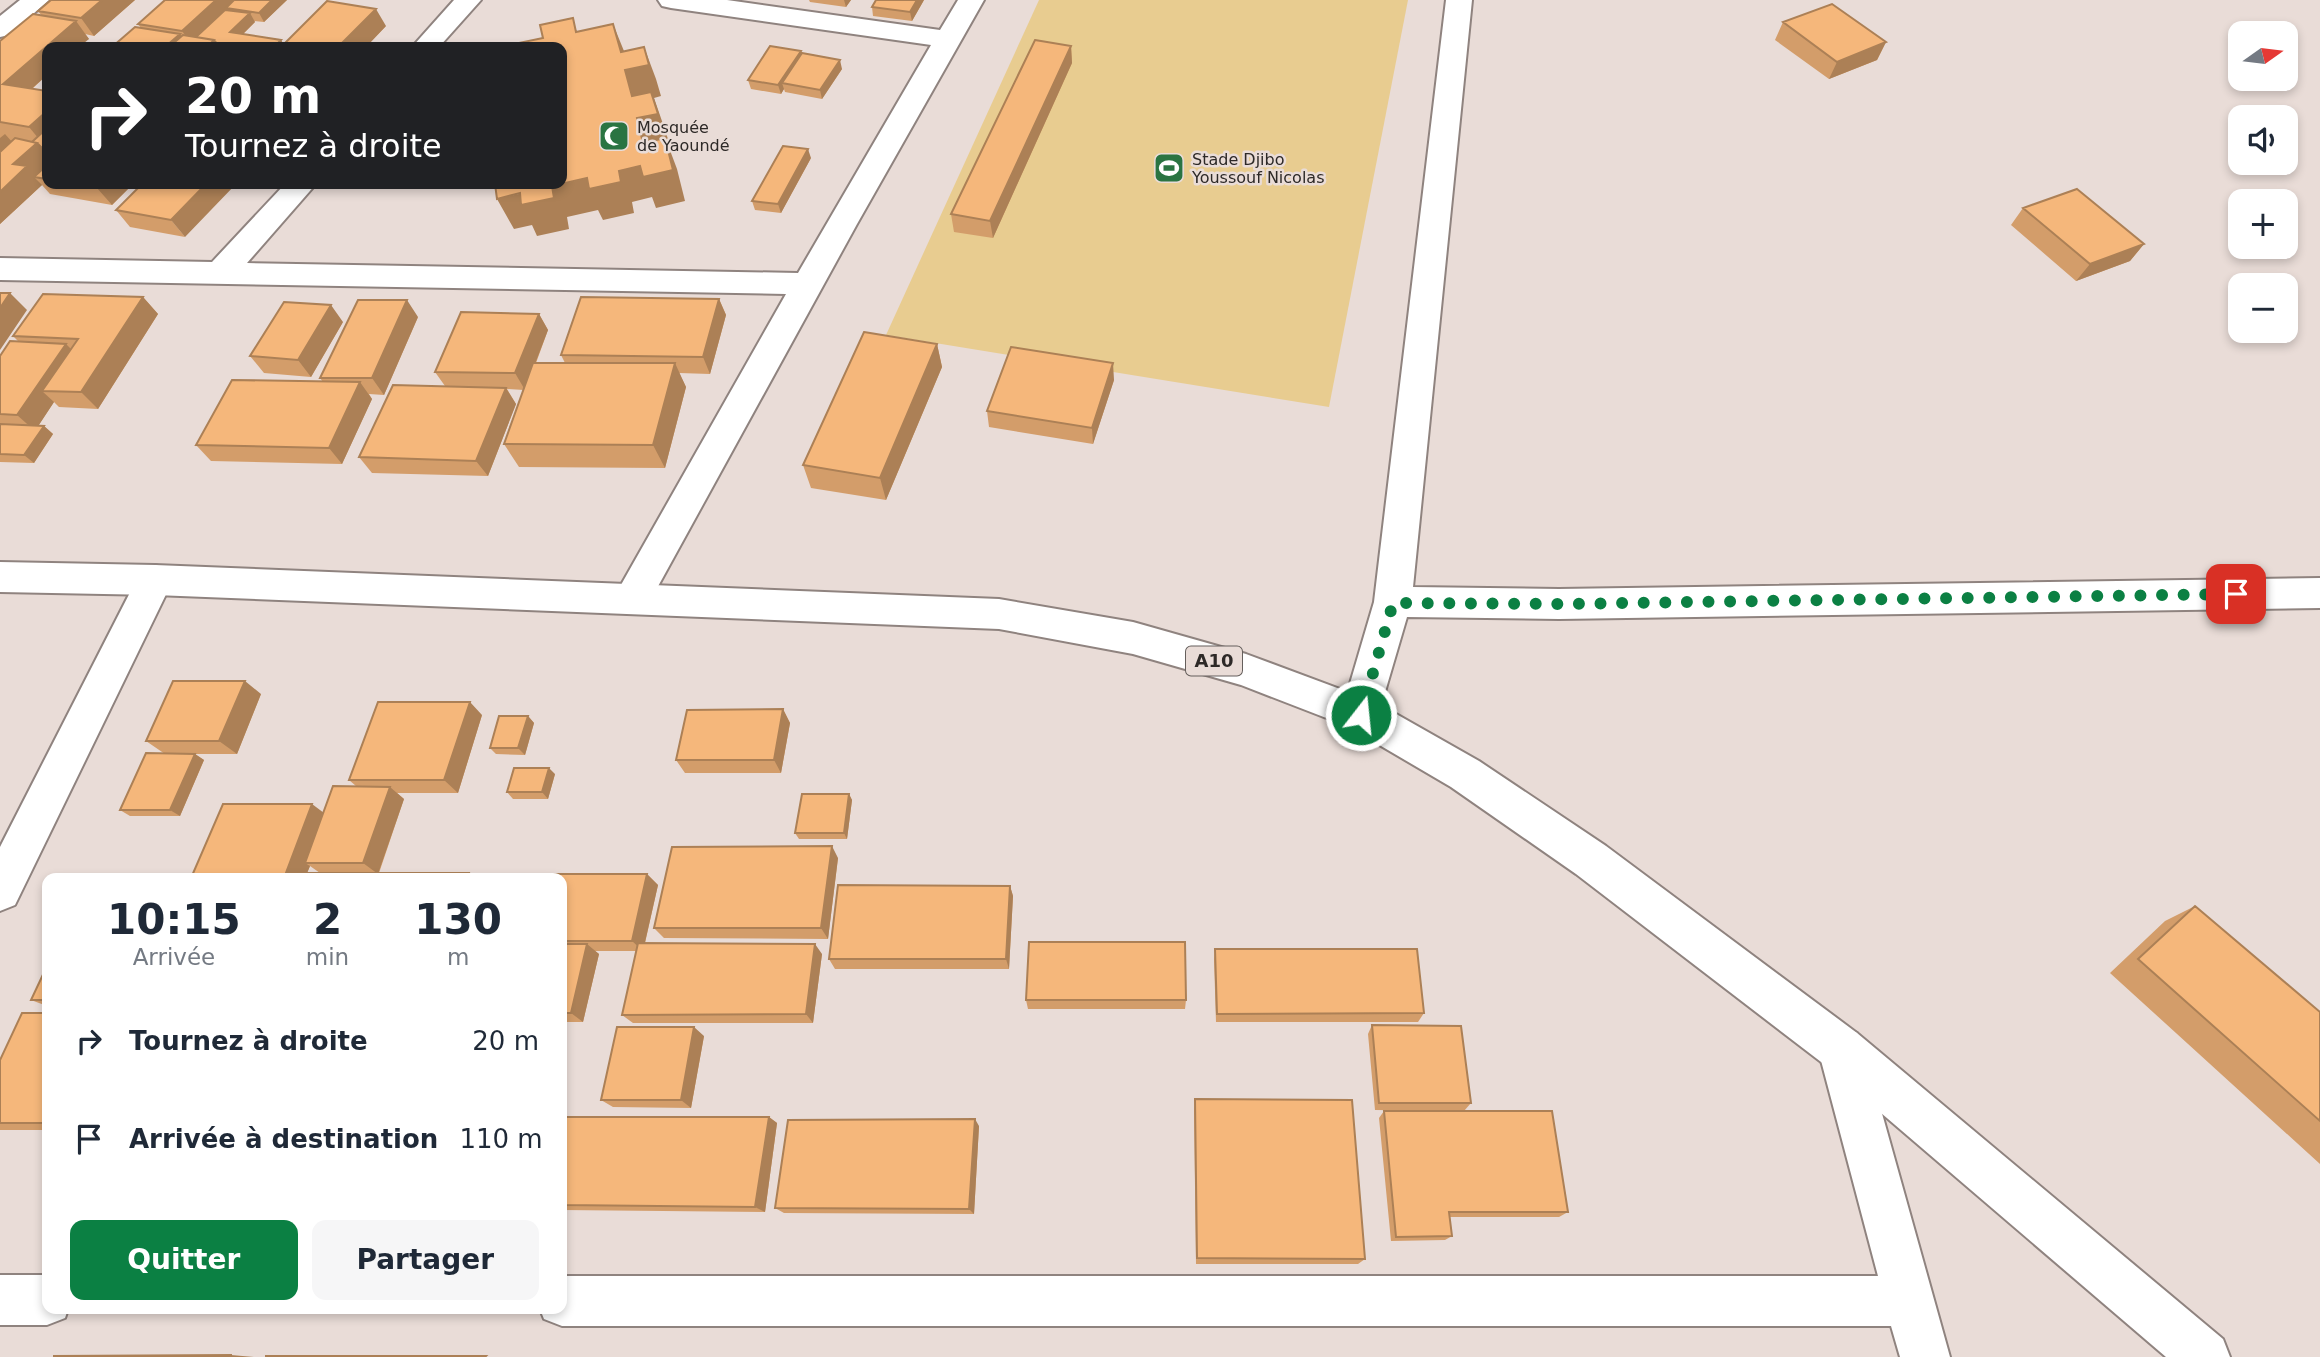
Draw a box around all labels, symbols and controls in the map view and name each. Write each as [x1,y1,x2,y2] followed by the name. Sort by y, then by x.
[2228,21,2298,91] north arrow
[2228,21,2298,343] map controls
[185,68,321,125] text: 20 m
[70,70,161,161] icon: right
[2228,105,2298,175] button: sound
[637,118,730,155] place label: Mosquée de Yaoundé
[597,119,631,153] mosque icon: Mosquée de Yaoundé
[185,127,442,165] text: Tournez à droite
[1191,150,1324,187] place label: Stade Djibo Youssouf Nicolas
[1152,151,1186,185] sports icon: Stade Djibo Youssouf Nicolas
[2228,189,2298,259] button: +
[2228,273,2298,343] button: −
[2206,564,2266,624] pin
[2217,575,2255,613] icon: arrive
[1186,646,1242,676] road number: A10
[1324,678,1398,752] position arrow
[107,895,241,944] text: 10:15
[313,895,342,944] text: 2
[414,895,502,944] text: 130
[133,944,215,970] text: Arrivée
[306,944,349,970] text: min
[447,944,469,970] text: m
[70,1022,108,1060] icon: right
[129,1026,368,1056] text: Tournez à droite
[472,1026,539,1056] text: 20 m
[70,1120,108,1158] icon: arrive
[129,1124,438,1154] text: Arrivée à destination
[459,1124,543,1154] text: 110 m
[70,1220,298,1300] button: Quitter
[312,1220,539,1300] button: Partager

